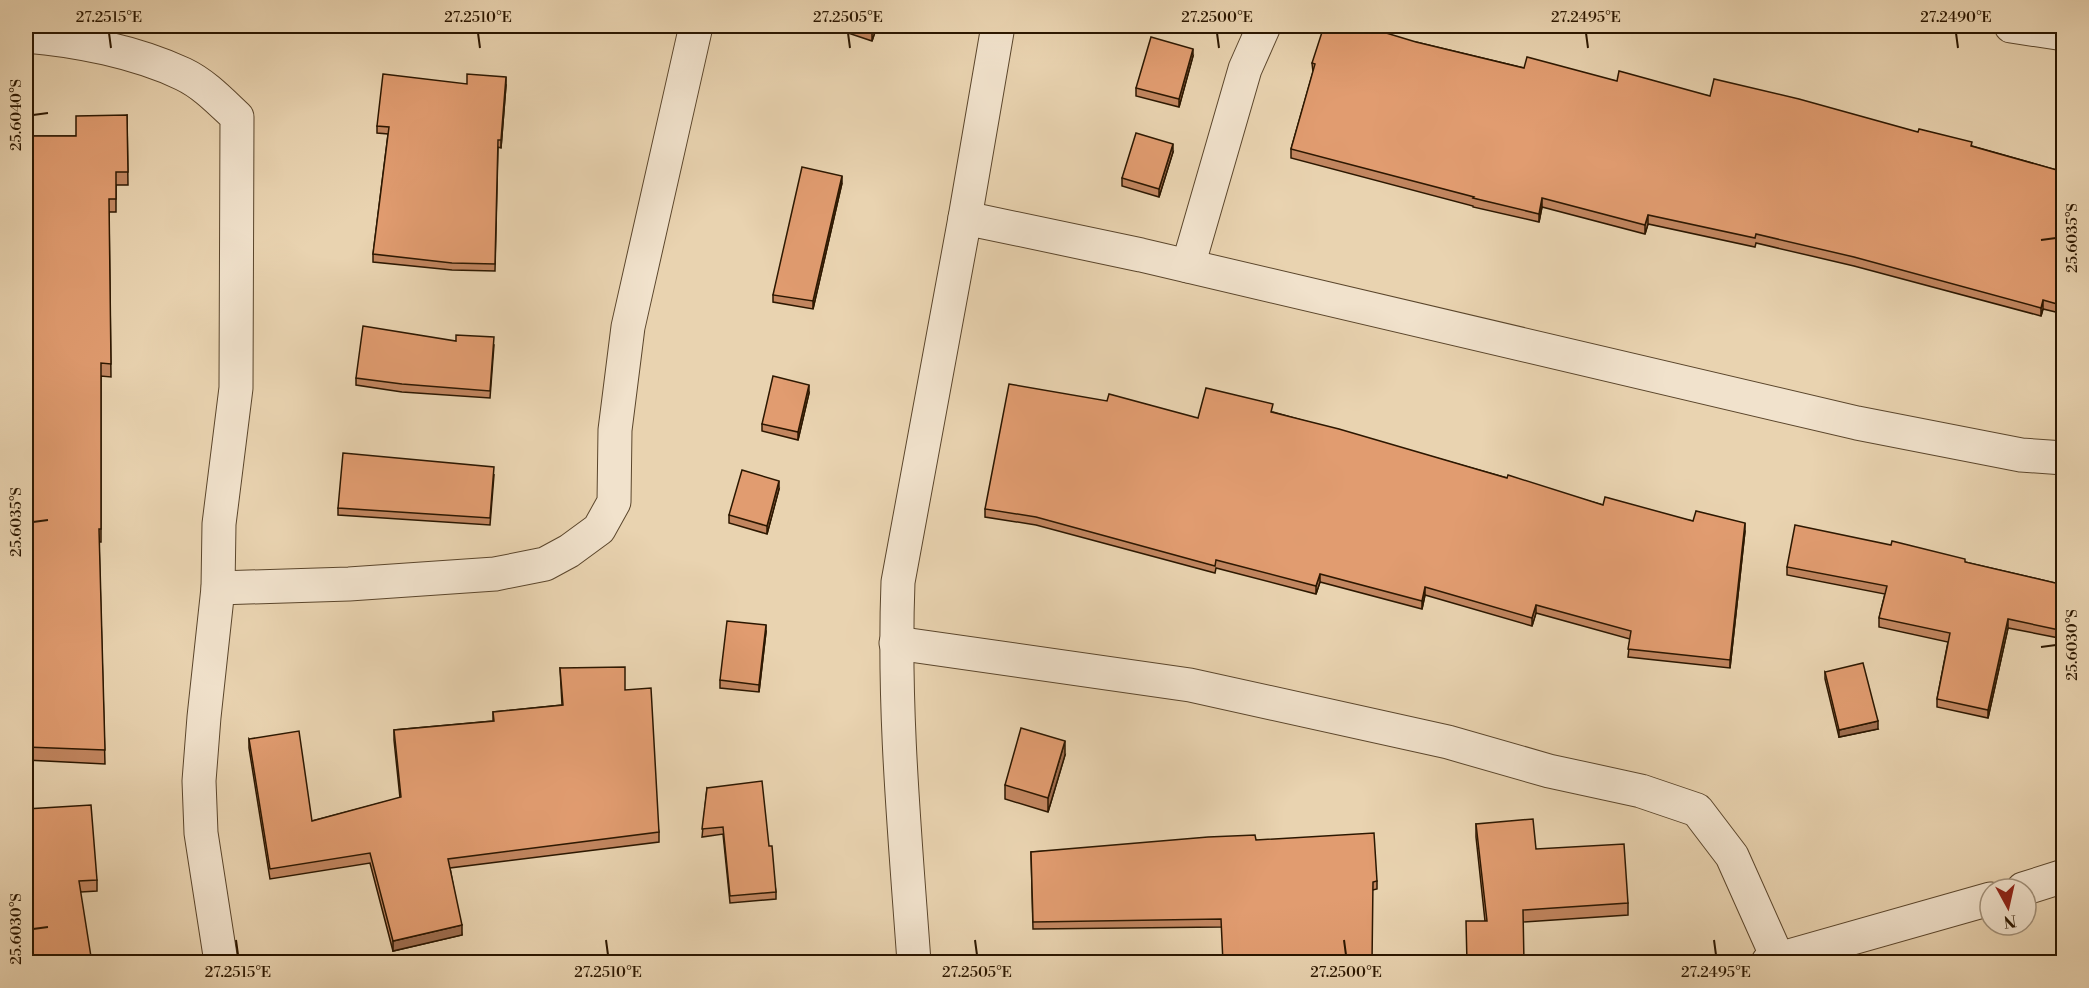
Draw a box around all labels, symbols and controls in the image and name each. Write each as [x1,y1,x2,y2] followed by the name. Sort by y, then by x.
[76,8,142,27] text: 27.2515°E
[444,8,512,27] text: 27.2510°E
[813,8,883,27] text: 27.2505°E
[1181,8,1253,27] text: 27.2500°E
[1551,8,1621,27] text: 27.2495°E
[1920,8,1992,27] text: 27.2490°E
[7,79,26,151] text: 25.6040°S
[2063,203,2082,273] text: 25.6035°S
[7,487,26,557] text: 25.6035°S
[2063,609,2082,681] text: 25.6030°S
[1978,877,2038,937] north arrow
[7,893,26,965] text: 25.6030°S
[2002,910,2018,932] text: N
[205,963,271,982] text: 27.2515°E
[574,963,642,982] text: 27.2510°E
[942,963,1012,982] text: 27.2505°E
[1310,963,1382,982] text: 27.2500°E
[1681,963,1751,982] text: 27.2495°E

